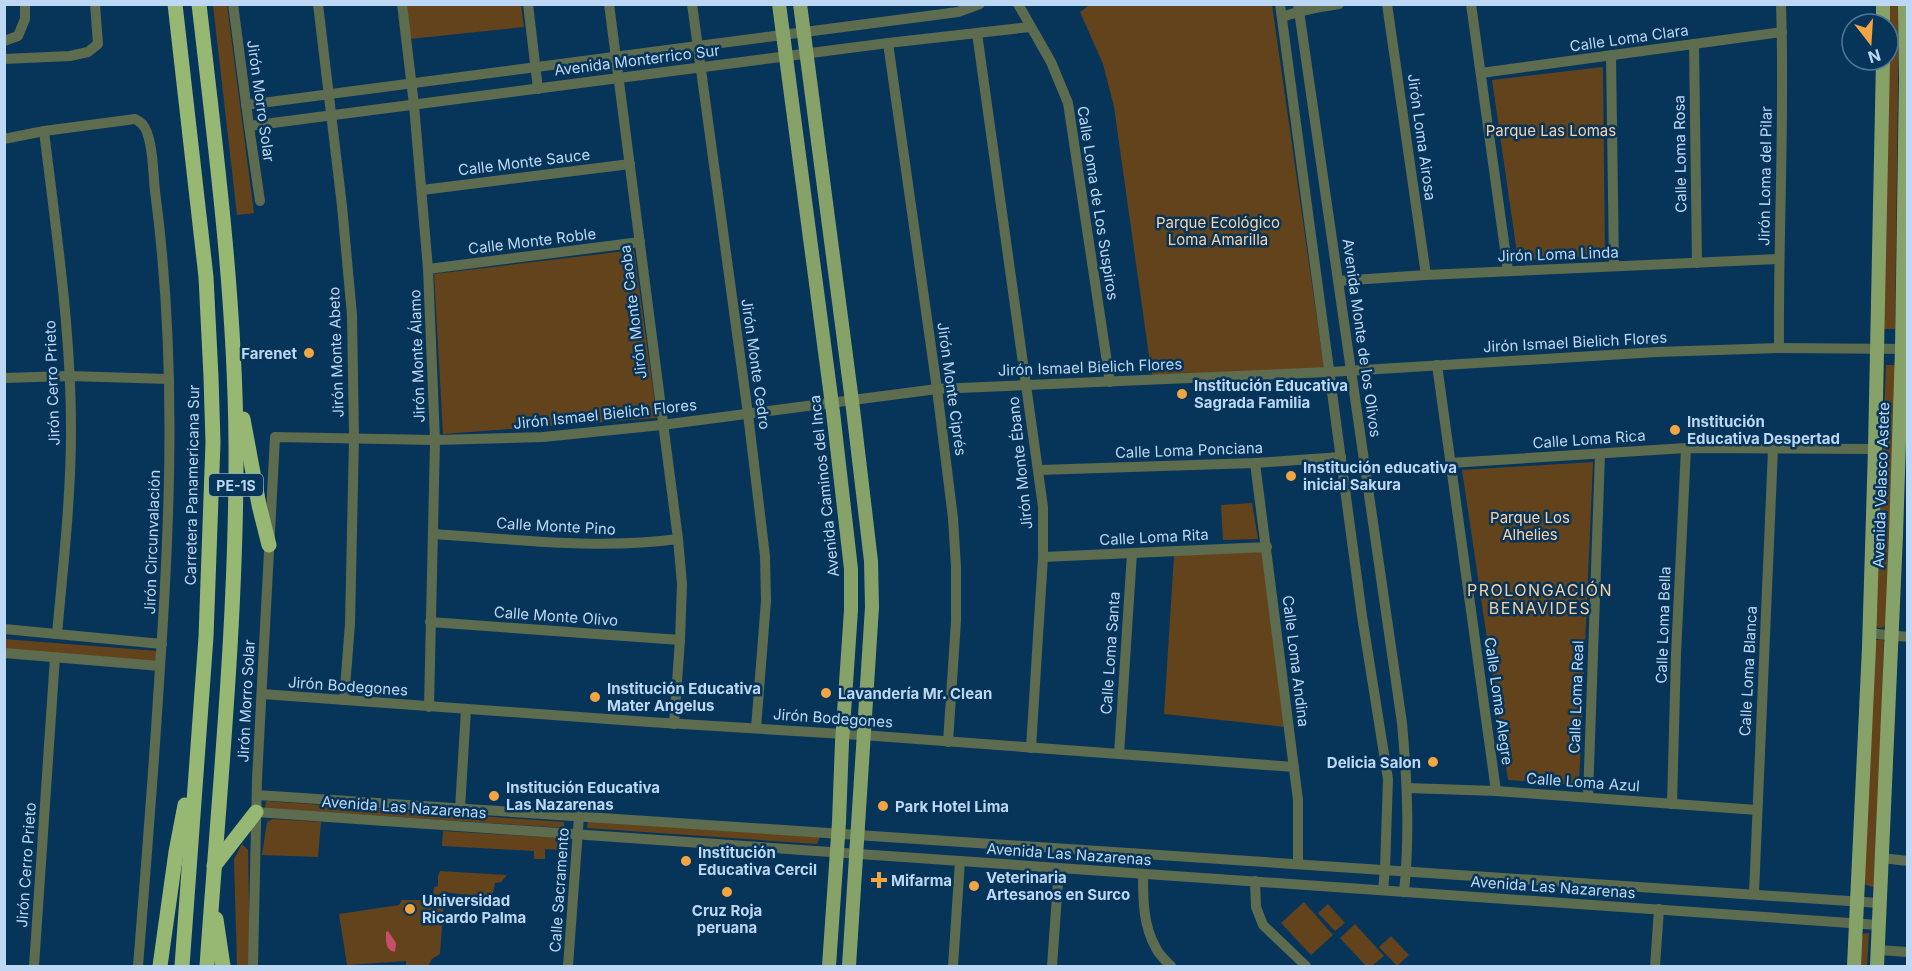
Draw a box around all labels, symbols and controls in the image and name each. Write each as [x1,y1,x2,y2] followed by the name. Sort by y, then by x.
[1840,12,1900,72] north arrow
[1568,20,1690,56] street label: Calle Loma Clara
[243,39,279,164] street label: Jirón Morro Solar
[553,40,721,80] street label: Avenida Monterrico Sur
[1866,45,1883,68] text: N
[1404,72,1440,202] street label: Jirón Loma Airosa
[1669,95,1691,213] street label: Calle Loma Rosa
[1073,105,1123,301] street label: Calle Loma de Los Suspiros
[1754,106,1776,246] street label: Jirón Loma del Pilar
[1486,121,1616,140] park label: Parque Las Lomas
[457,144,591,180] street label: Calle Monte Sauce
[1156,213,1280,249] park label: Parque Ecológico Loma Amarilla
[467,224,597,258] street label: Calle Monte Roble
[1339,237,1385,439] street label: Avenida Monte de los Olivos
[1497,242,1619,266] street label: Jirón Loma Linda
[615,244,651,380] street label: Jirón Monte Caoba
[324,286,348,418] street label: Jirón Monte Abeto
[405,289,429,423] street label: Jirón Monte Álamo
[737,297,775,431] street label: Jirón Monte Cedro
[40,320,64,446] street label: Jirón Cerro Prieto
[933,321,971,457] street label: Jirón Monte Ciprés
[1482,328,1668,356] street label: Jirón Ismael Bielich Flores
[241,344,297,363] place label: Farenet
[302,346,316,360] marker: Farenet
[998,354,1183,380] street label: Jirón Ismael Bielich Flores
[1194,376,1348,412] place label: Institución Educativa Sagrada Familia
[181,384,203,585] street label: Carretera Panamericana Sur
[1175,387,1189,401] marker: Institución Educativa Sagrada Familia
[805,394,843,578] street label: Avenida Caminos del Inca
[512,395,698,433] street label: Jirón Ismael Bielich Flores
[1004,396,1036,530] street label: Jirón Monte Ébano
[1869,402,1893,568] street label: Avenida Velasco Astete
[1687,412,1840,448] place label: Institución Educativa Despertad
[1668,423,1682,437] marker: Institución Educativa Despertad
[1532,426,1646,452] street label: Calle Loma Rica
[1115,438,1263,462] street label: Calle Loma Ponciana
[1303,458,1457,494] place label: Institución educativa inicial Sakura
[140,469,164,615] street label: Jirón Circunvalación
[1284,469,1298,483] marker: Institución educativa inicial Sakura
[209,474,263,496] road number: PE-1S
[1490,508,1570,544] park label: Parque Los Alhelies
[496,513,616,539] street label: Calle Monte Pino
[1099,525,1209,549] street label: Calle Loma Rita
[1651,566,1675,684] street label: Calle Loma Bella
[1467,580,1613,618] district label: PROLONGACIÓN BENAVIDES
[1096,591,1124,715] street label: Calle Loma Santa
[1279,594,1313,728] street label: Calle Loma Andina
[493,602,619,630] street label: Calle Monte Olivo
[1735,605,1761,737] street label: Calle Loma Blanca
[1481,636,1517,766] street label: Calle Loma Alegre
[233,639,259,763] street label: Jirón Morro Solar
[1565,640,1587,754] street label: Calle Loma Real
[287,672,409,700] street label: Jirón Bodegones
[607,679,761,715] place label: Institución Educativa Mater Angelus
[838,684,992,703] place label: Lavandería Mr. Clean
[819,686,833,700] marker: Lavandería Mr. Clean
[588,690,602,704] marker: Institución Educativa Mater Angelus
[772,704,894,732] street label: Jirón Bodegones
[1327,753,1421,772] place label: Delicia Salon
[1426,755,1440,769] marker: Delicia Salon
[1525,769,1641,795] street label: Calle Loma Azul
[506,778,660,814] place label: Institución Educativa Las Nazarenas
[487,789,501,803] marker: Institución Educativa Las Nazarenas
[321,792,487,822] street label: Avenida Las Nazarenas
[895,797,1009,816] place label: Park Hotel Lima
[876,799,890,813] marker: Park Hotel Lima
[12,802,40,928] street label: Jirón Cerro Prieto
[545,827,573,953] street label: Calle Sacramento
[986,839,1152,869] street label: Avenida Las Nazarenas
[698,843,817,879] place label: Institución Educativa Cercil
[679,854,693,868] marker: Institución Educativa Cercil
[986,868,1130,904] place label: Veterinaria Artesanos en Surco
[891,871,952,890] place label: Mifarma
[1470,872,1636,902] street label: Avenida Las Nazarenas
[872,873,886,887] marker: Mifarma
[967,879,981,893] marker: Veterinaria Artesanos en Surco
[720,885,734,899] marker: Cruz Roja peruana
[422,891,526,927] place label: Universidad Ricardo Palma
[692,901,762,937] place label: Cruz Roja peruana
[403,902,417,916] marker: Universidad Ricardo Palma

